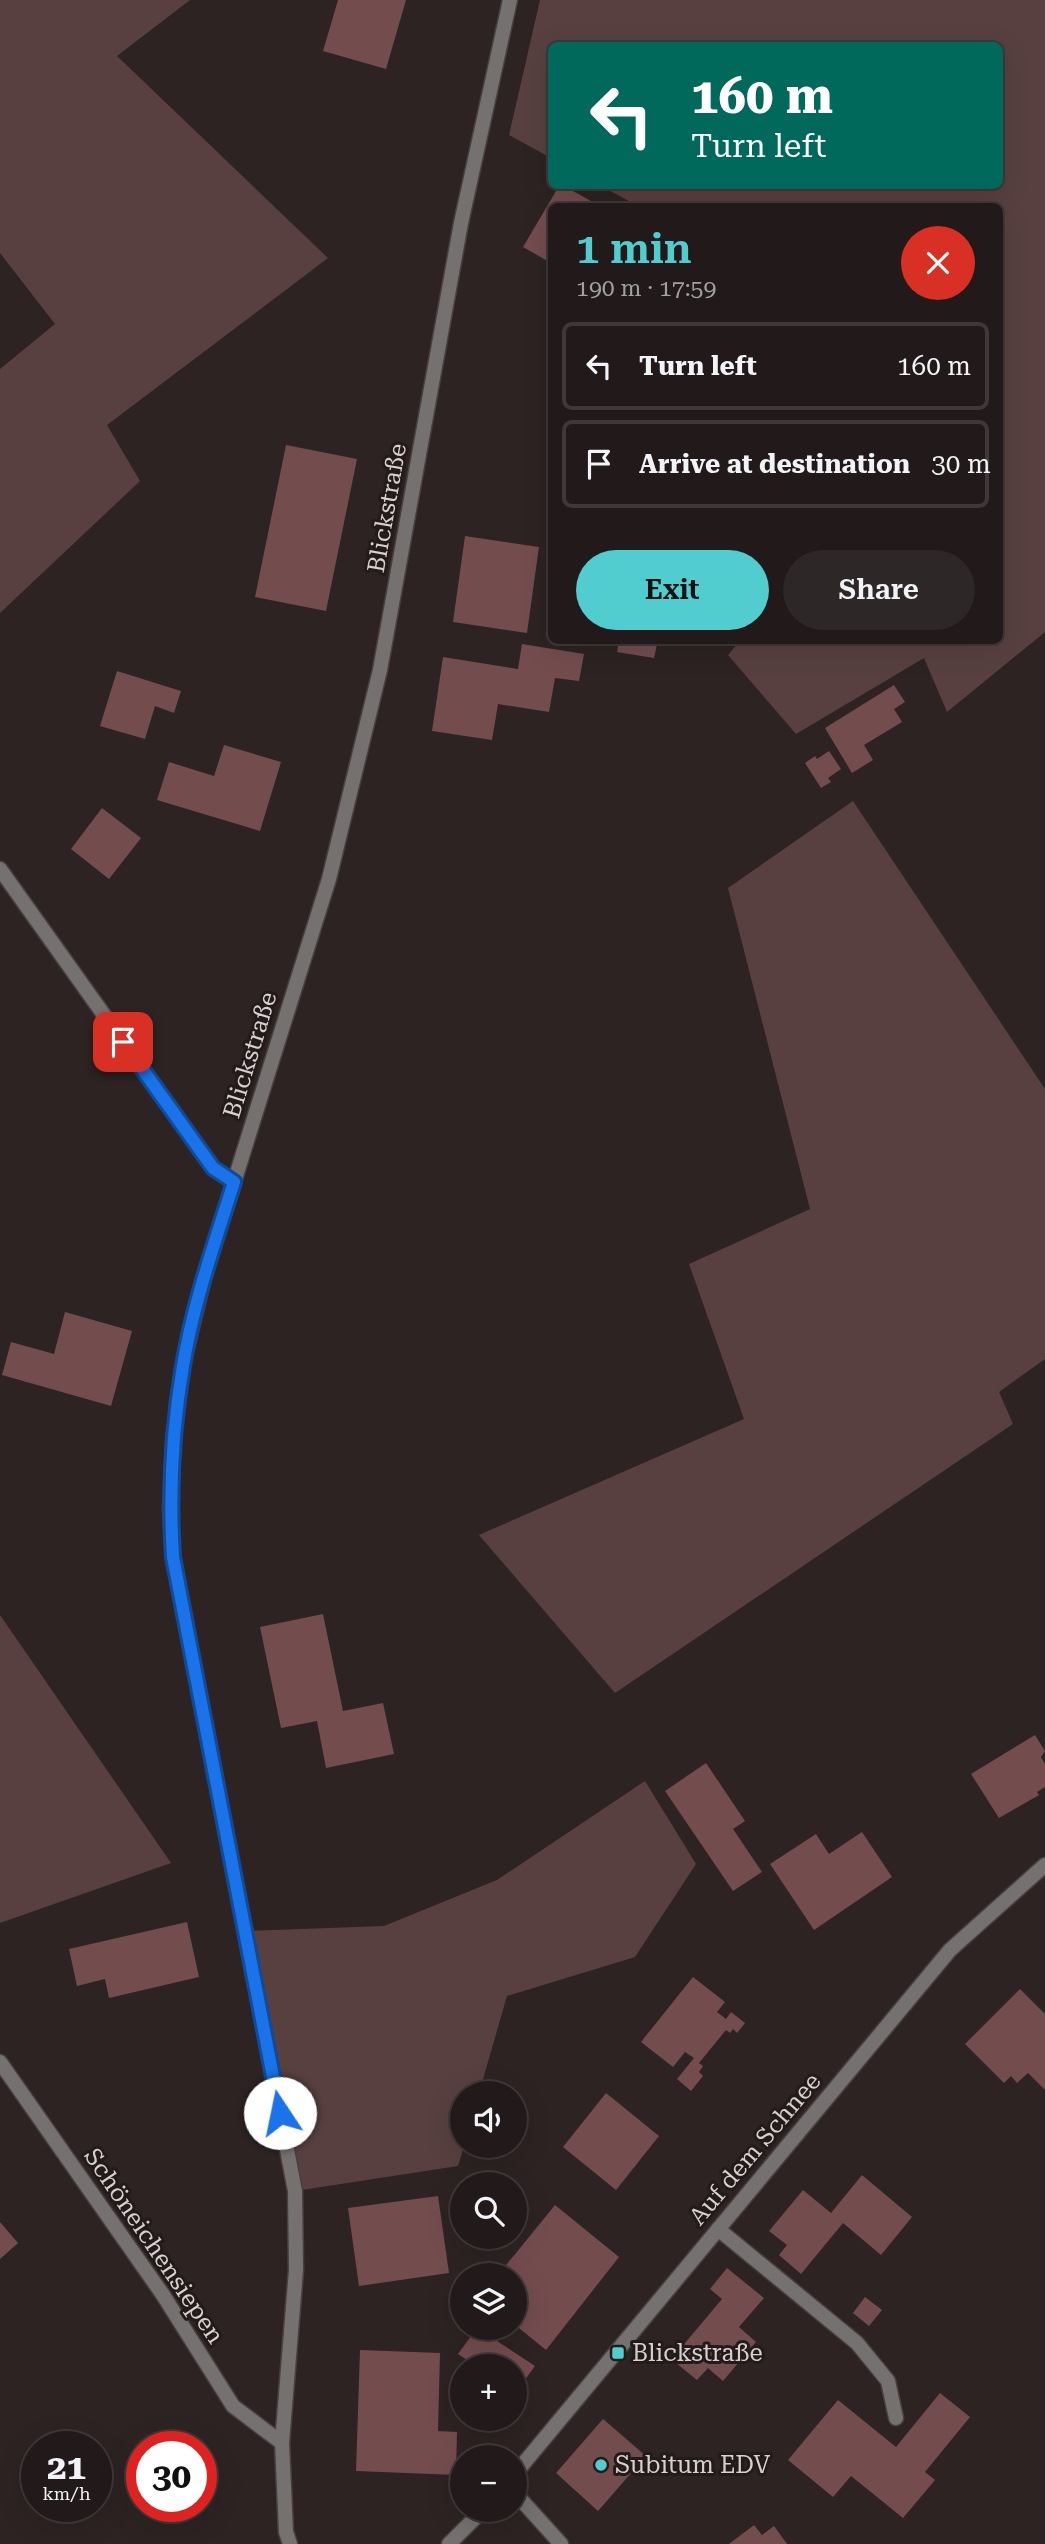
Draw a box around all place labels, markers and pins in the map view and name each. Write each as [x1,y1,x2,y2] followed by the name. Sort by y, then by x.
[93,1012,153,1072] pin
[632,2339,763,2367] place label: Blickstraße
[610,2345,626,2361] marker: Blickstraße
[615,2451,770,2479] place label: Subitum EDV
[593,2457,609,2473] marker: Subitum EDV

